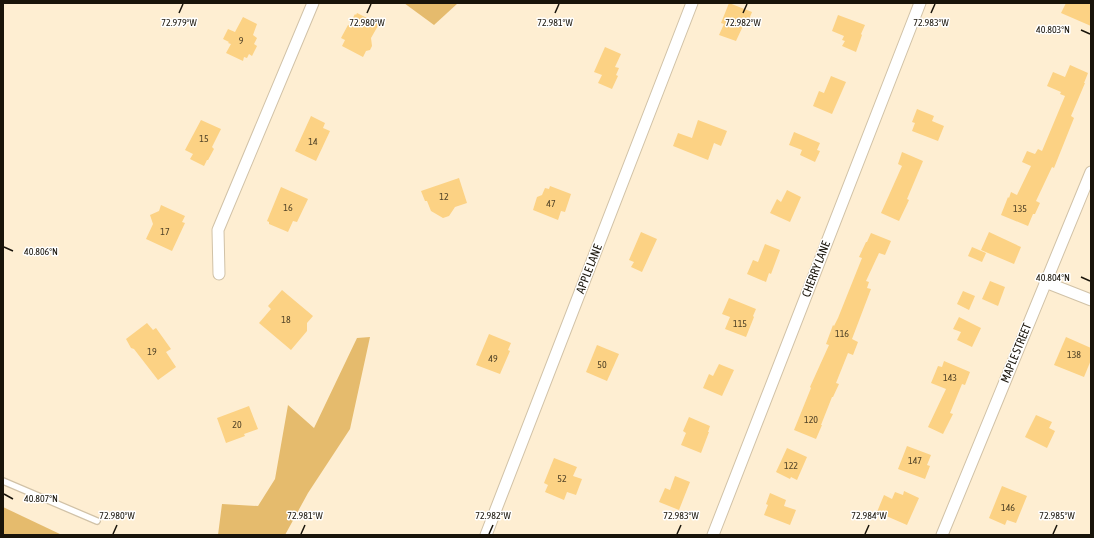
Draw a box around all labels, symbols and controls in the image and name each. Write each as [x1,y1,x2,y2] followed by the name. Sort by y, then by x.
[161,17,197,28] text: 72.979°W
[349,17,385,28] text: 72.980°W
[537,17,573,28] text: 72.981°W
[725,17,761,28] text: 72.982°W
[913,17,949,28] text: 72.983°W
[1036,24,1070,35] text: 40.803°N
[239,35,244,46] house number: 9
[199,133,209,144] house number: 15
[308,136,318,147] house number: 14
[439,191,449,202] house number: 12
[546,198,556,209] house number: 47
[283,202,293,213] house number: 16
[1013,203,1027,214] house number: 135
[160,226,170,237] house number: 17
[799,239,833,299] street label: CHERRY LANE
[573,242,605,296] street label: APPLE LANE
[24,246,58,257] text: 40.806°N
[1036,272,1070,283] text: 40.804°N
[281,314,291,325] house number: 18
[733,318,747,329] house number: 115
[998,320,1035,385] street label: MAPLE STREET
[835,328,849,339] house number: 116
[147,346,157,357] house number: 19
[1067,349,1081,360] house number: 138
[488,353,498,364] house number: 49
[597,359,607,370] house number: 50
[943,372,957,383] house number: 143
[804,414,818,425] house number: 120
[232,419,242,430] house number: 20
[908,455,922,466] house number: 147
[784,460,798,471] house number: 122
[557,473,567,484] house number: 52
[24,493,58,504] text: 40.807°N
[1001,502,1015,513] house number: 146
[99,510,135,521] text: 72.980°W
[287,510,323,521] text: 72.981°W
[475,510,511,521] text: 72.982°W
[663,510,699,521] text: 72.983°W
[851,510,887,521] text: 72.984°W
[1039,510,1075,521] text: 72.985°W

